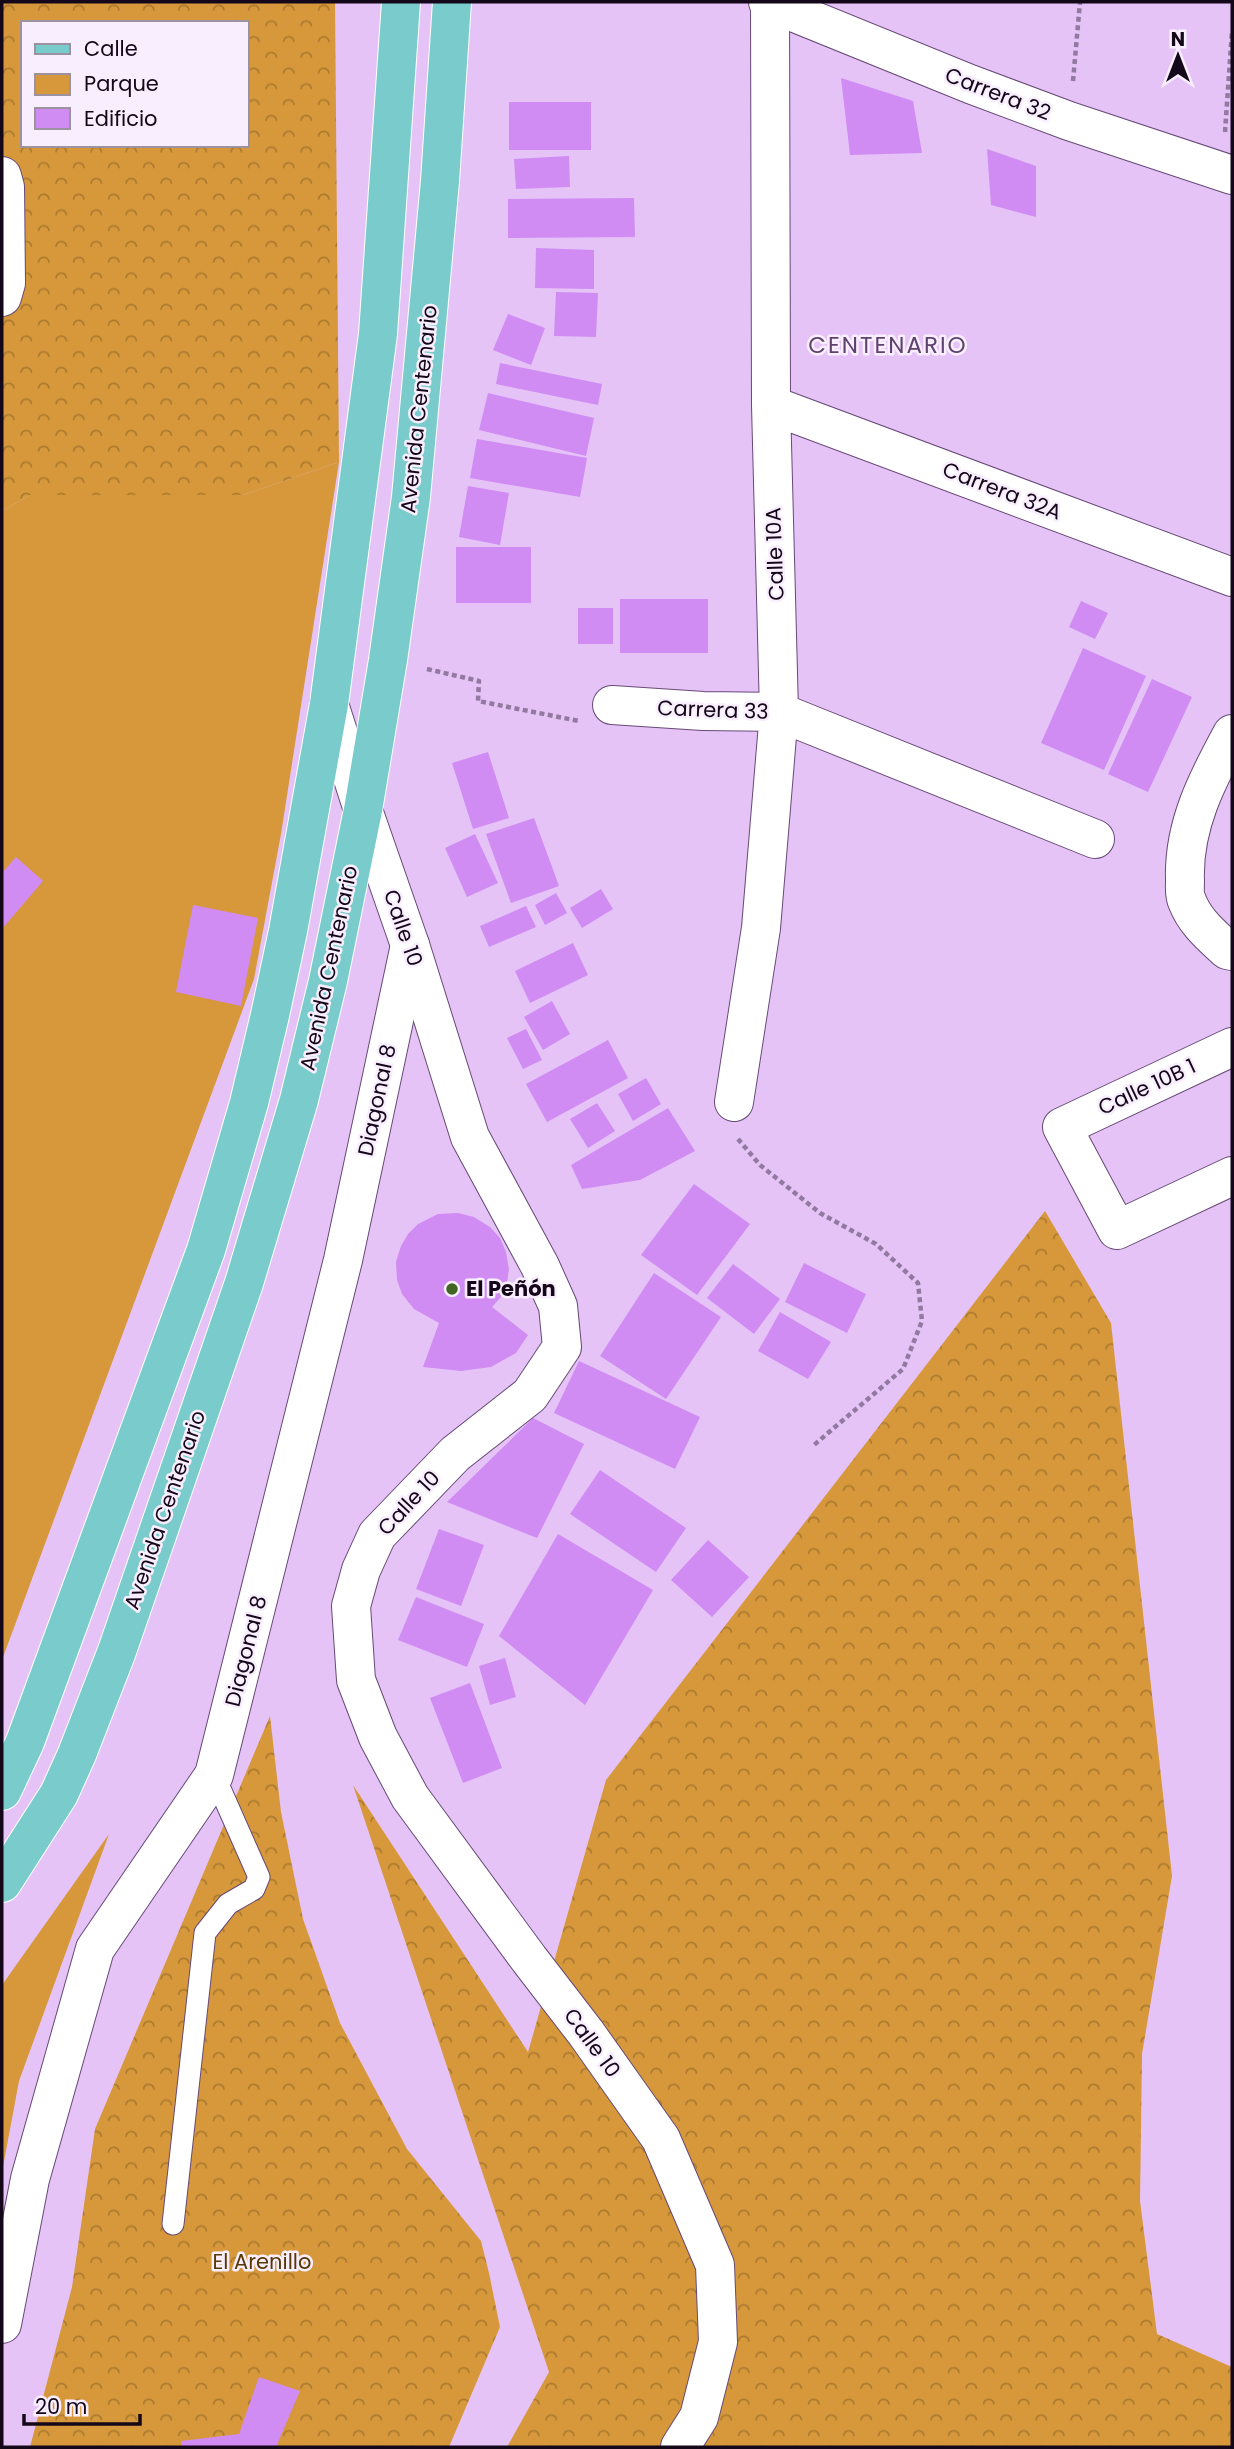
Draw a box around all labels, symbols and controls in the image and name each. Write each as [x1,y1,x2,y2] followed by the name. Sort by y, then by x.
[21,21,248,147] legend
[1143,21,1213,91] north arrow
[1171,26,1185,53] text: N
[84,34,138,63] text: Calle
[941,60,1055,127] street label: Carrera 32
[84,69,159,98] text: Parque
[84,104,158,133] text: Edificio
[393,304,444,514] street label: Avenida Centenario
[808,329,968,361] district label: CENTENARIO
[938,455,1066,527] street label: Carrera 32A
[758,507,791,601] street label: Calle 10A
[657,693,769,726] street label: Carrera 33
[293,863,364,1073] street label: Avenida Centenario
[377,886,430,970] street label: Calle 10
[351,1041,402,1158] street label: Diagonal 8
[1093,1051,1200,1122] street label: Calle 10B 1
[466,1274,556,1303] place label: El Peñón
[444,1281,460,1297] marker: El Peñón
[117,1406,212,1613] street label: Avenida Centenario
[371,1464,446,1542] street label: Calle 10
[218,1592,273,1709] street label: Diagonal 8
[557,2002,627,2083] street label: Calle 10
[213,2247,311,2276] park label: El Arenillo
[24,2382,140,2426] scale bar
[35,2392,88,2421] text: 20 m

